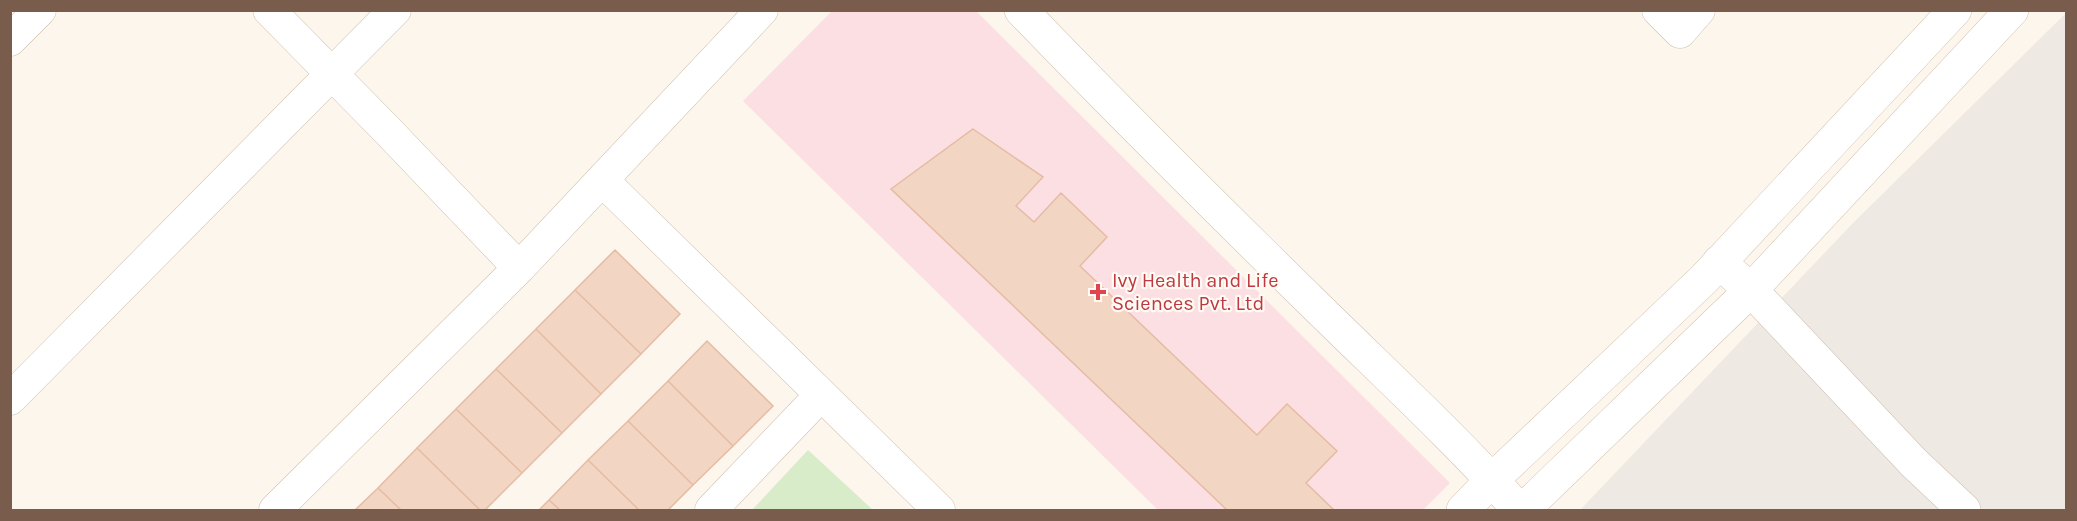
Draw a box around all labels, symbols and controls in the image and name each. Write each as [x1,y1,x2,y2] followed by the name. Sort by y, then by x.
[1112,269,1278,315] place label: Ivy Health and Life Sciences Pvt. Ltd
[1089,283,1107,301] marker: Ivy Health and Life Sciences Pvt. Ltd

